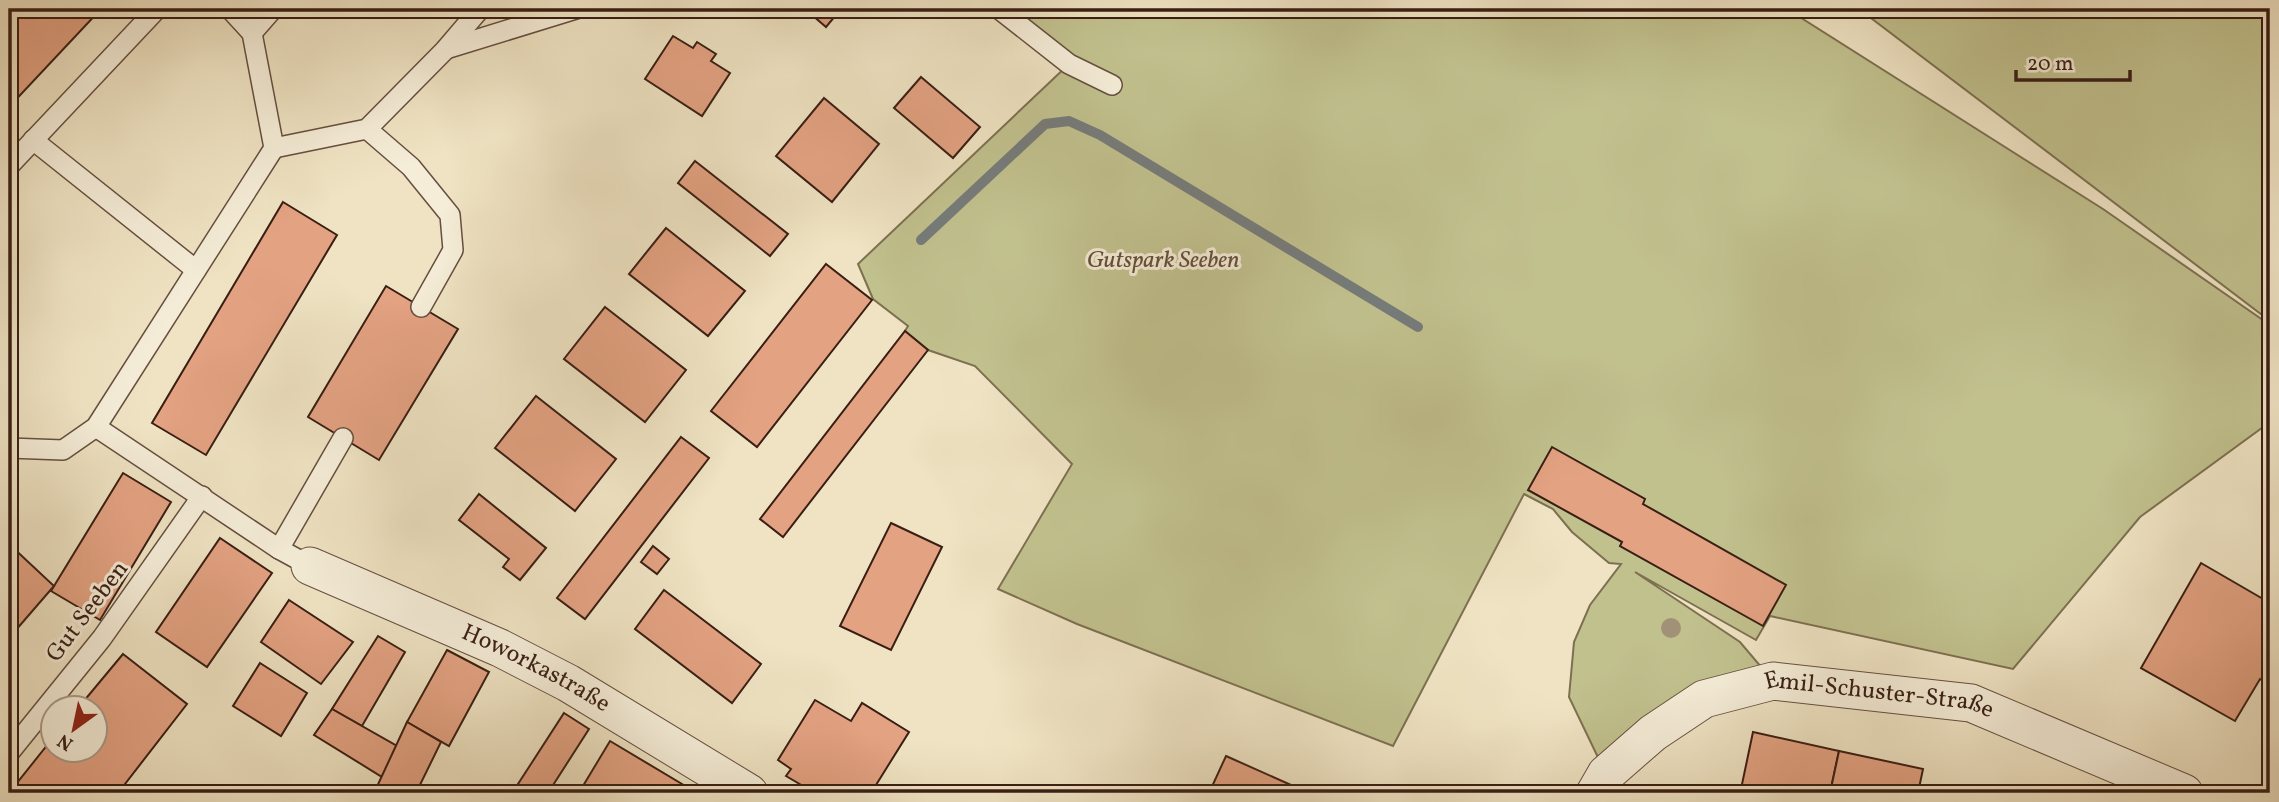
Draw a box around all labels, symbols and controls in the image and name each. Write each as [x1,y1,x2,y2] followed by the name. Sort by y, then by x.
[2016,38,2130,82] scale bar
[2027,50,2073,79] text: 20 m
[1087,244,1239,278] park label: Gutspark Seeben
[39,554,137,670] street label: Gut Seeben
[456,616,616,722] street label: Howorkastraße
[1761,663,1999,728] street label: Emil-Schuster-Straße
[38,694,108,764] north arrow
[53,727,79,756] text: N

